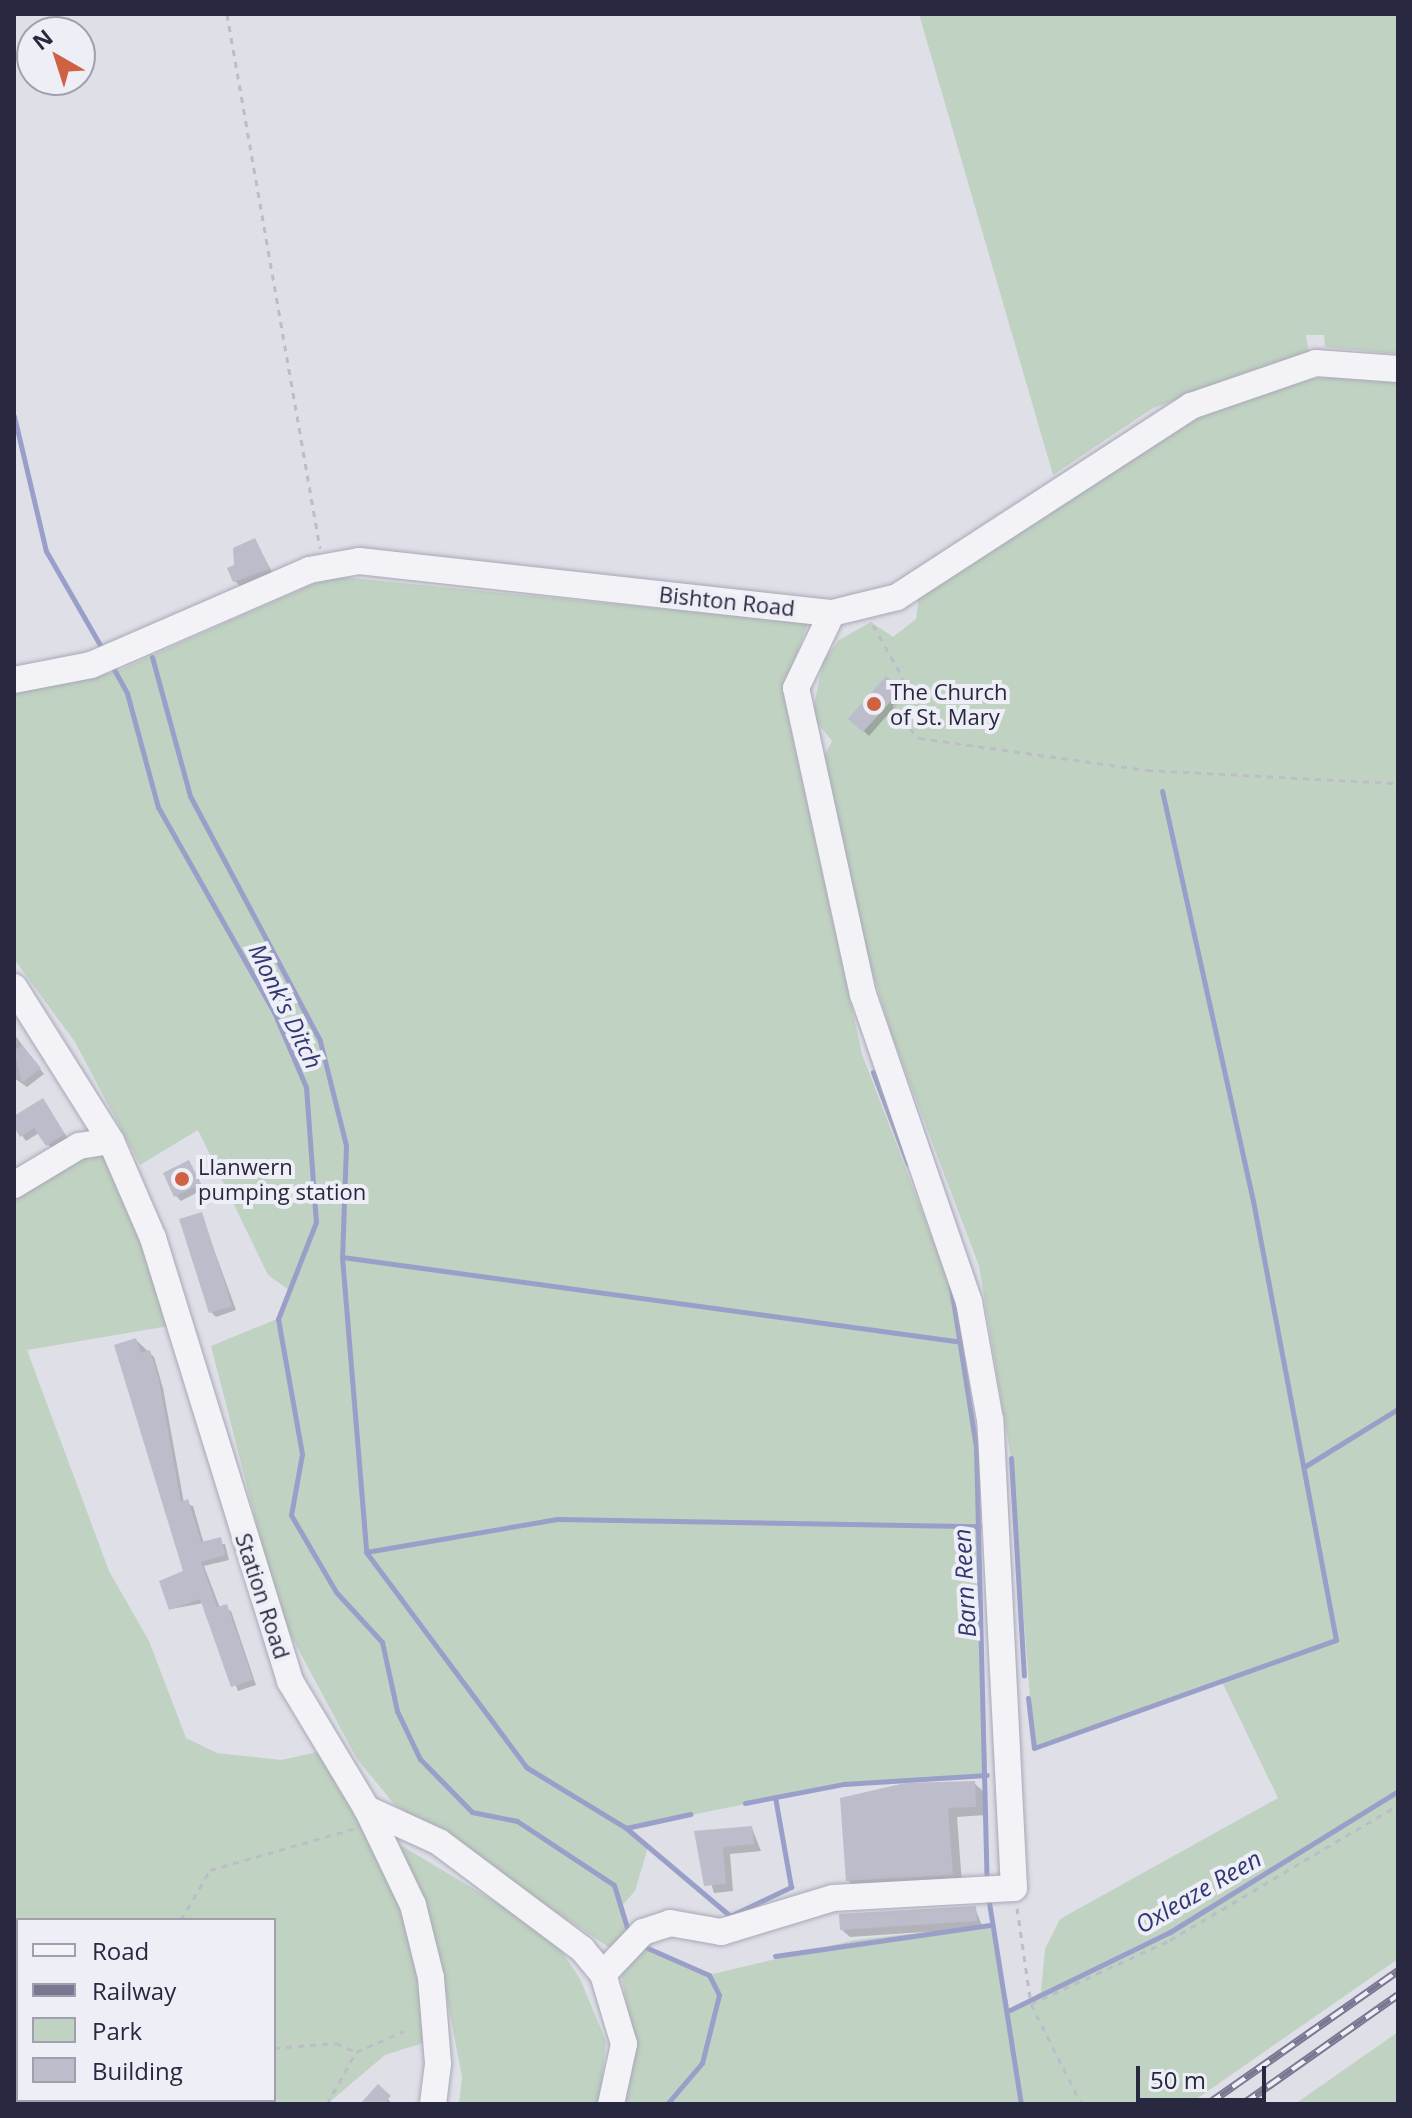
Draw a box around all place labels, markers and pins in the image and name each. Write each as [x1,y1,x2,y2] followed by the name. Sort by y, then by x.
[890,678,1008,730] place label: The Church of St. Mary
[865,695,883,713] marker: The Church of St. Mary
[198,1153,366,1204] place label: Llanwern pumping station
[173,1170,191,1188] marker: Llanwern pumping station

